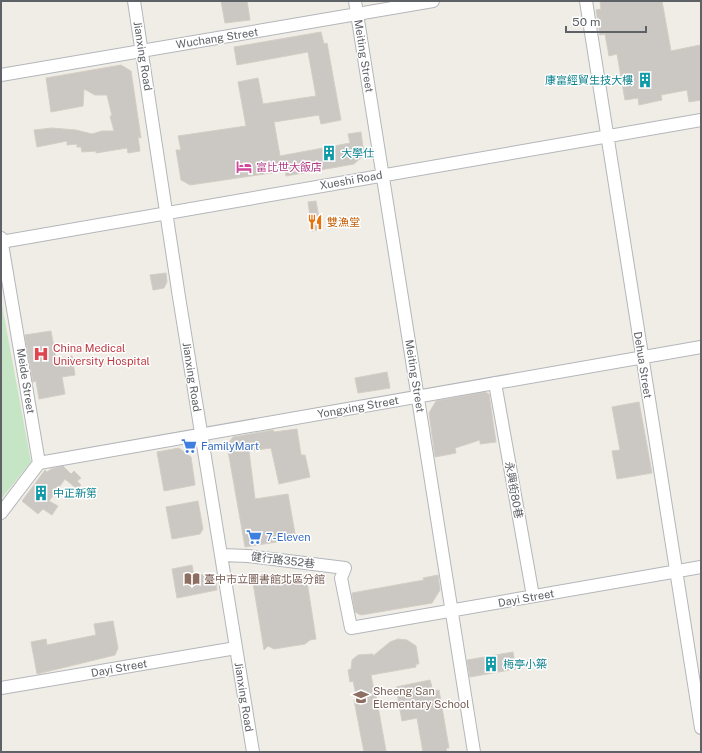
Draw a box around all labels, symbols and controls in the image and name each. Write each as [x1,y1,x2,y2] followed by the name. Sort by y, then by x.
[566,8,646,34] scale bar
[572,15,600,29] text: 50 m
[352,19,376,93] street label: Meiting Street
[132,20,154,92] street label: Jianxing Road
[175,26,259,50] street label: Wuchang Street
[636,71,654,89] building icon: 康富經貿生技大樓
[545,74,633,86] place label: 康富經貿生技大樓
[320,144,338,162] building icon: 大學仕
[341,147,374,159] place label: 大學仕
[235,158,253,176] hotel icon: 富比世大飯店
[256,161,322,173] place label: 富比世大飯店
[319,169,383,191] street label: Xueshi Road
[306,213,324,231] restaurant icon: 雙漁堂
[327,216,360,228] place label: 雙漁堂
[632,331,654,399] street label: Dehua Street
[403,339,427,413] street label: Meiting Street
[181,341,203,413] street label: Jianxing Road
[53,342,150,367] place label: China Medical University Hospital
[32,345,50,363] hospital icon: China Medical University Hospital
[15,347,37,415] street label: Meide Street
[316,394,400,420] street label: Yongxing Street
[180,437,198,455] supermarket icon: FamilyMart
[201,440,259,452] place label: FamilyMart
[503,460,525,520] street label: 永興街80巷
[32,484,50,502] building icon: 中正新第
[53,487,97,499] place label: 中正新第
[245,528,263,546] supermarket icon: 7-Eleven
[266,531,311,543] place label: 7-Eleven
[250,550,316,570] street label: 健行路352巷
[183,570,201,588] library icon: 臺中市立圖書館北區分館
[204,573,325,585] place label: 臺中市立圖書館北區分館
[497,587,555,609] street label: Dayi Street
[482,655,500,673] building icon: 梅亭小築
[90,657,148,679] street label: Dayi Street
[503,658,547,670] place label: 梅亭小築
[233,661,255,733] street label: Jianxing Road
[373,685,470,710] place label: Sheeng San Elementary School
[352,688,370,706] school or university icon: Sheeng San Elementary School

